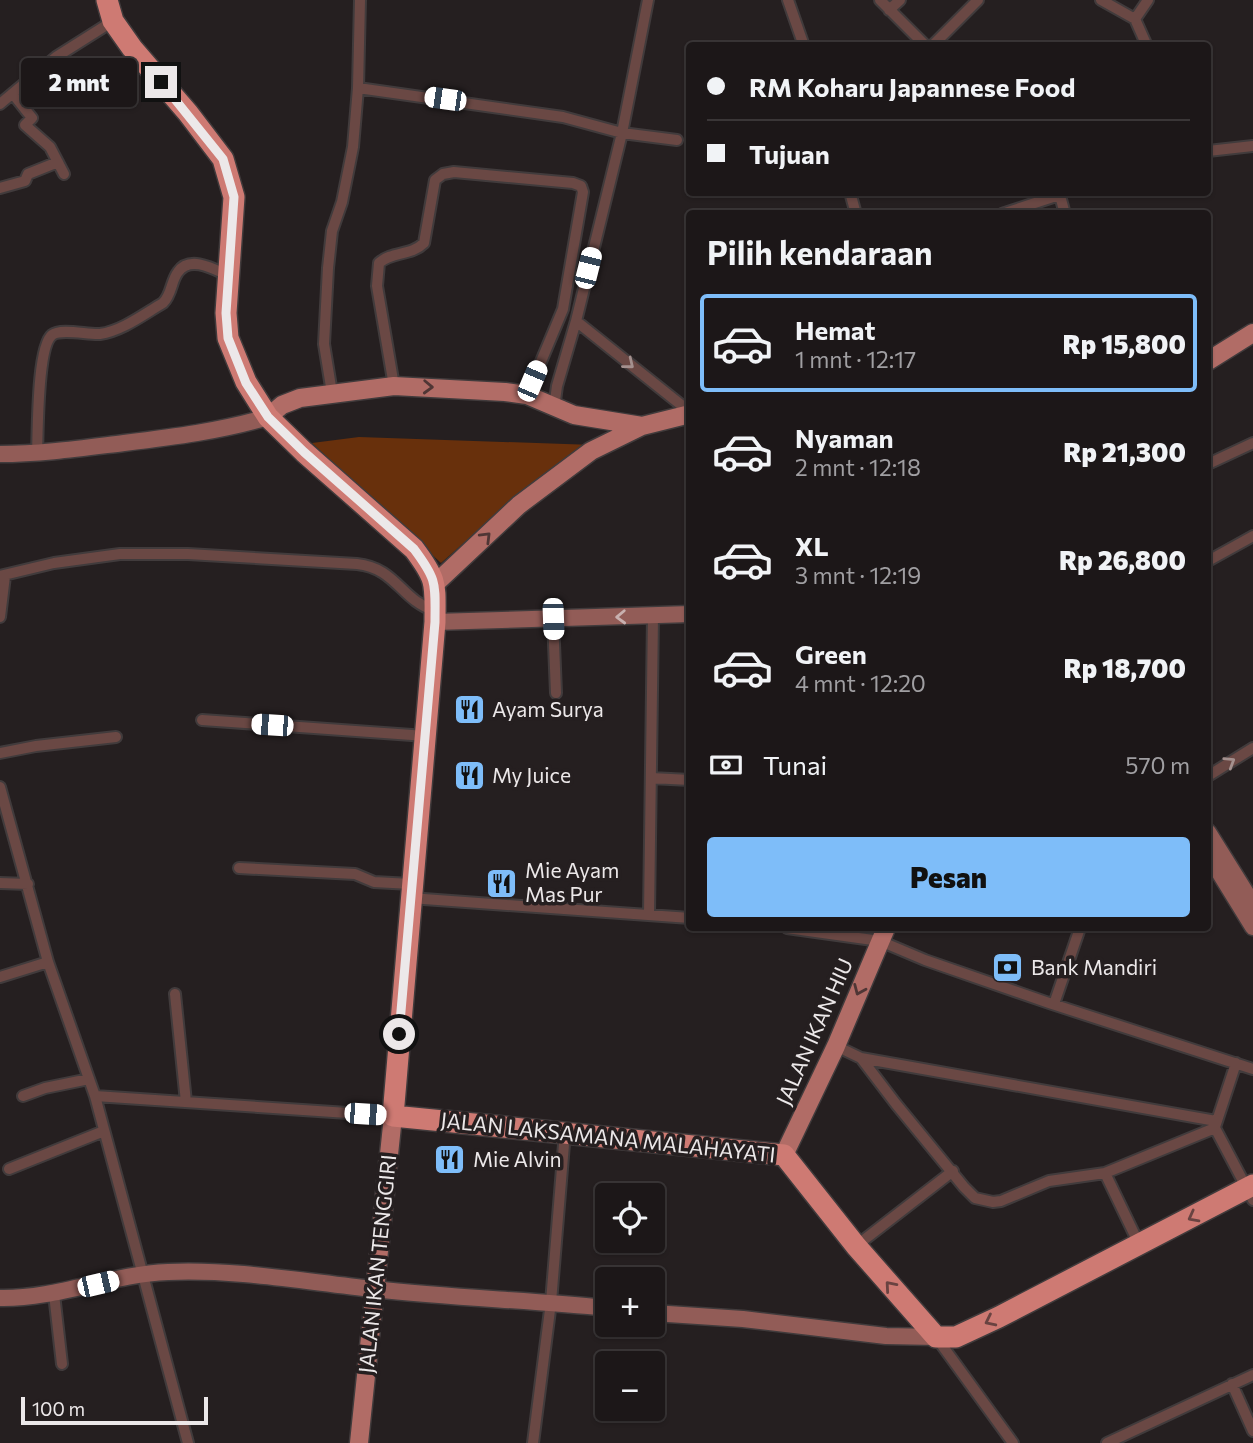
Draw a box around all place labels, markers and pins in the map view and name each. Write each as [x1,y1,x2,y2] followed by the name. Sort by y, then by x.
[452,693,486,727] restaurant icon: Ayam Surya
[492,696,604,721] place label: Ayam Surya
[452,759,486,793] restaurant icon: My Juice
[492,762,571,787] place label: My Juice
[525,857,619,906] place label: Mie Ayam Mas Pur
[485,866,519,900] restaurant icon: Mie Ayam Mas Pur
[991,951,1025,985] bank icon: Bank Mandiri
[1031,954,1157,979] place label: Bank Mandiri
[433,1143,467,1177] restaurant icon: Mie Alvin
[473,1146,562,1171] place label: Mie Alvin

